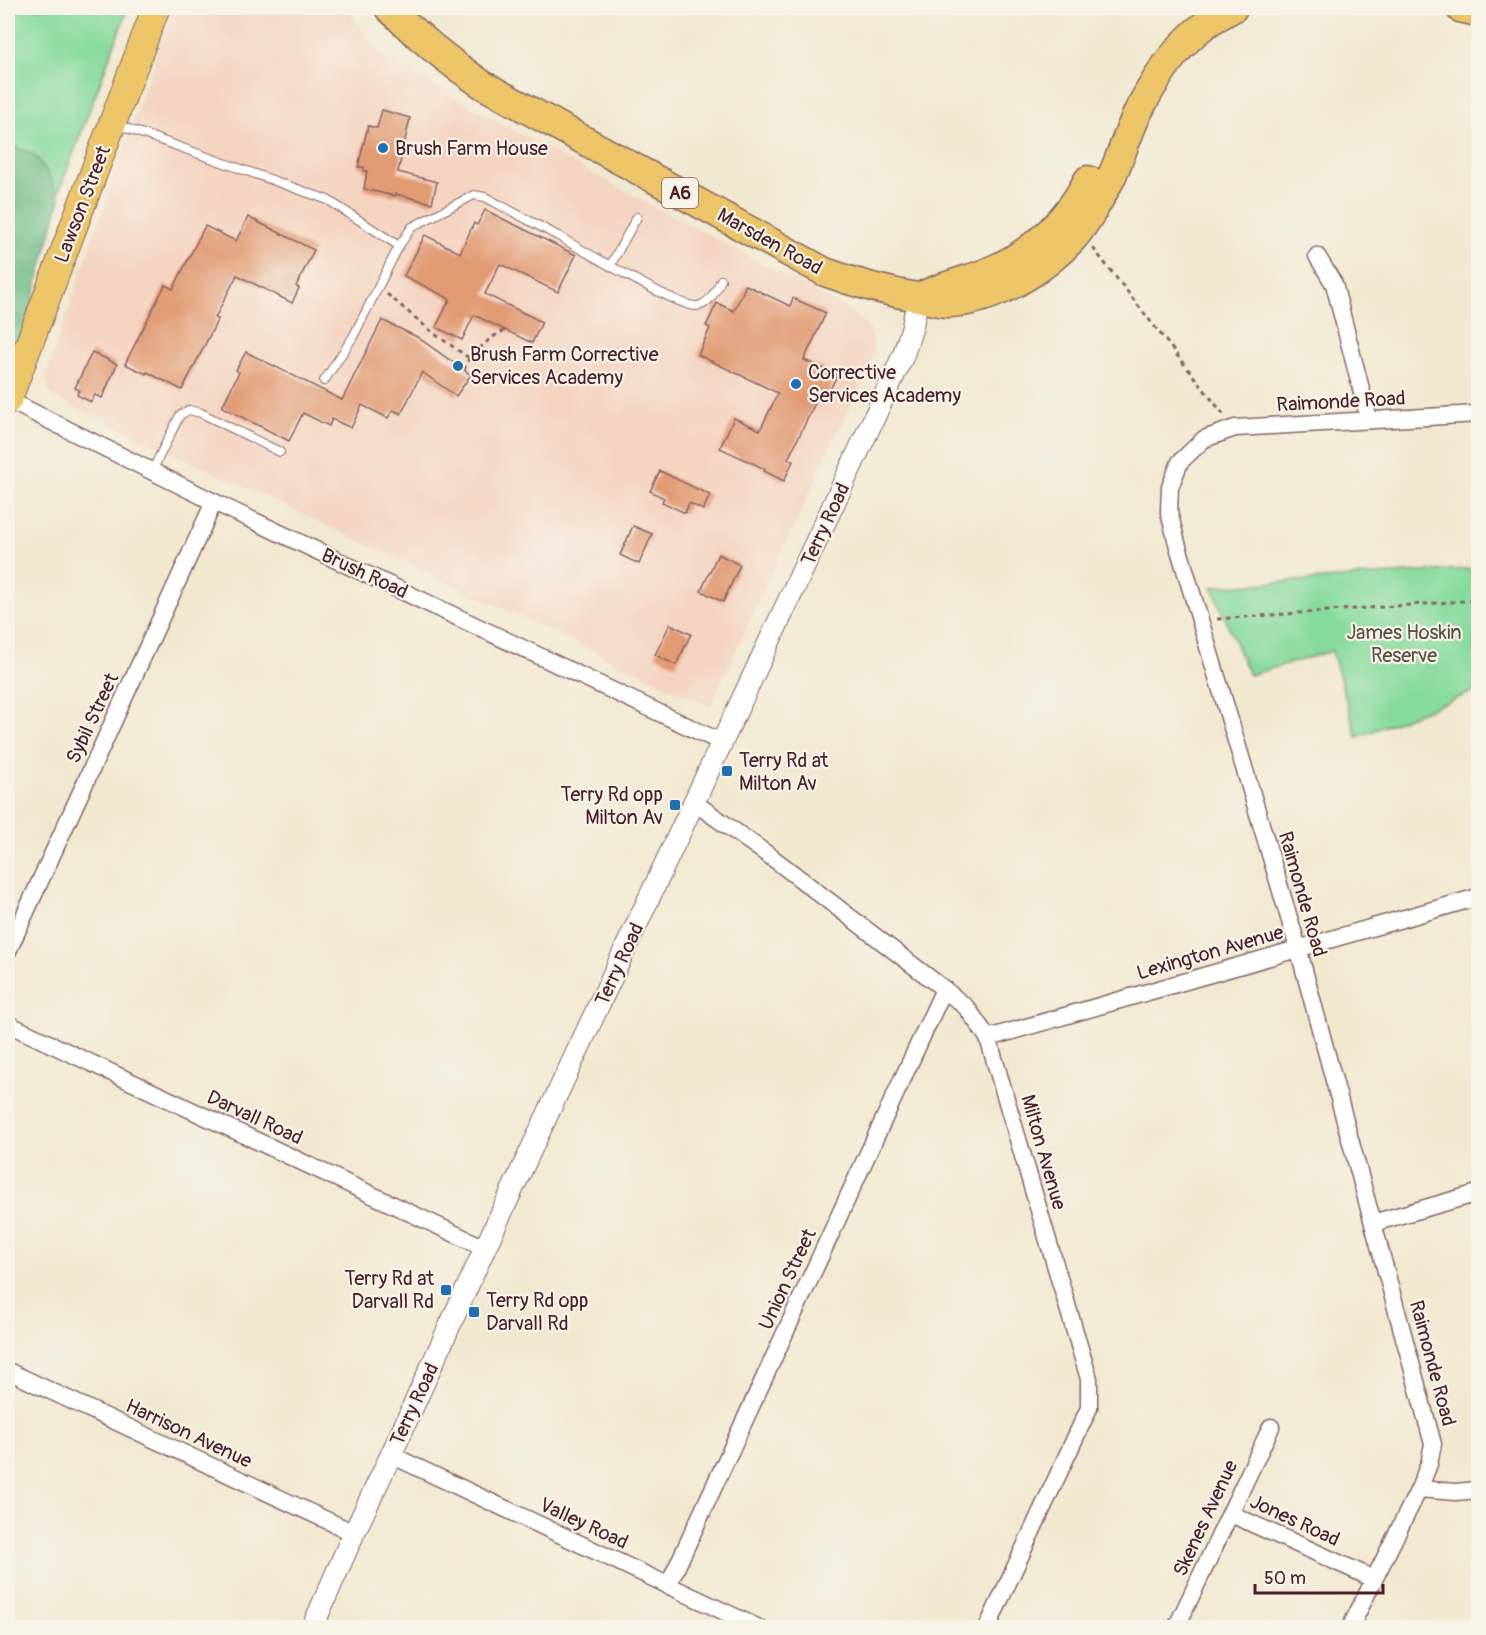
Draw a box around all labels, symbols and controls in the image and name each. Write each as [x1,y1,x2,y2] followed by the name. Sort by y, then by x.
[395,136,548,161] place label: Brush Farm House
[49,141,117,266] street label: Lawson Street
[376,141,390,155] marker: Brush Farm House
[662,178,698,208] road number: A6
[713,202,827,281] street label: Marsden Road
[470,342,659,390] place label: Brush Farm Corrective Services Academy
[451,359,465,373] marker: Brush Farm Corrective Services Academy
[808,360,961,408] place label: Corrective Services Academy
[789,377,803,391] marker: Corrective Services Academy
[1276,386,1406,417] street label: Raimonde Road
[795,479,855,570] street label: Terry Road
[318,543,412,604] street label: Brush Road
[1346,620,1462,668] park label: James Hoskin Reserve
[61,668,125,767] street label: Sybil Street
[739,748,829,796] place label: Terry Rd at Milton Av
[720,764,734,778] marker: Terry Rd at Milton Av
[561,782,663,830] place label: Terry Rd opp Milton Av
[668,798,682,812] marker: Terry Rd opp Milton Av
[1273,829,1332,960] street label: Raimonde Road
[589,919,649,1010] street label: Terry Road
[1134,920,1287,985] street label: Lexington Avenue
[203,1084,307,1150] street label: Darvall Road
[1015,1092,1072,1213] street label: Milton Avenue
[753,1224,822,1334] street label: Union Street
[345,1266,435,1314] place label: Terry Rd at Darvall Rd
[439,1283,453,1297] marker: Terry Rd at Darvall Rd
[486,1288,588,1336] place label: Terry Rd opp Darvall Rd
[1404,1297,1461,1429] street label: Raimonde Road
[467,1305,481,1319] marker: Terry Rd opp Darvall Rd
[384,1359,444,1450] street label: Terry Road
[122,1393,256,1474] street label: Harrison Avenue
[1168,1456,1243,1580] street label: Skenes Avenue
[1246,1489,1344,1552] street label: Jones Road
[535,1492,632,1555] street label: Valley Road
[1255,1557,1382,1595] scale bar
[1264,1567,1306,1590] text: 50 m

